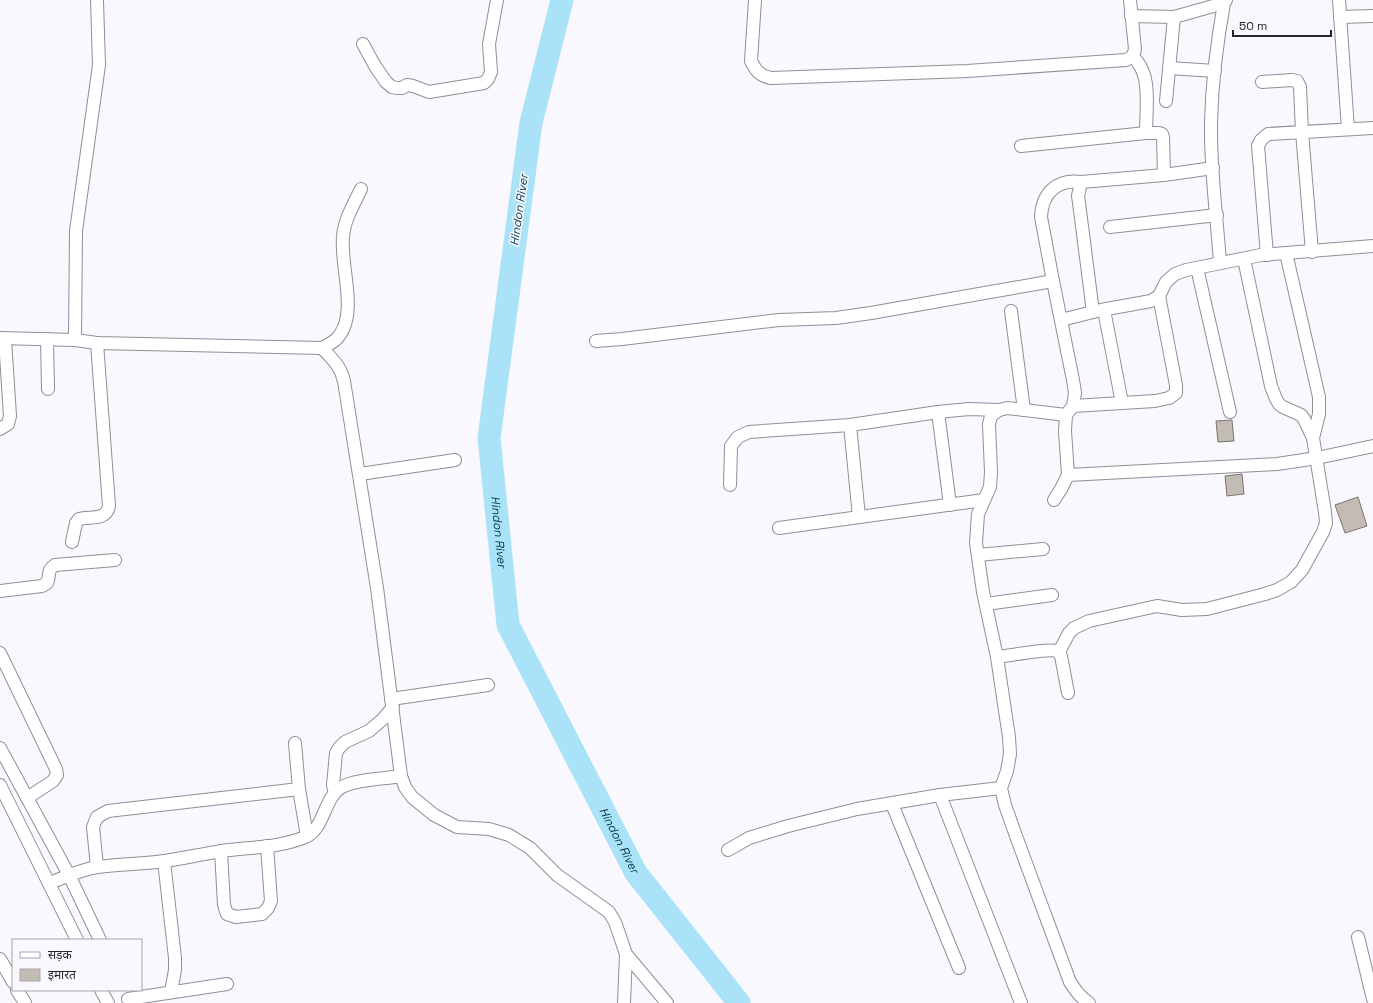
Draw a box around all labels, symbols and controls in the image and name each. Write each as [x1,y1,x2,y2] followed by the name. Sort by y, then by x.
[1233,12,1331,38] scale bar
[1239,18,1267,34] text: 50 m
[506,172,532,247] water label: Hindon River
[487,495,510,570] water label: Hindon River
[596,805,644,877] water label: Hindon River
[12,939,142,991] legend
[48,947,73,963] text: सड़क
[48,967,77,983] text: इमारत

